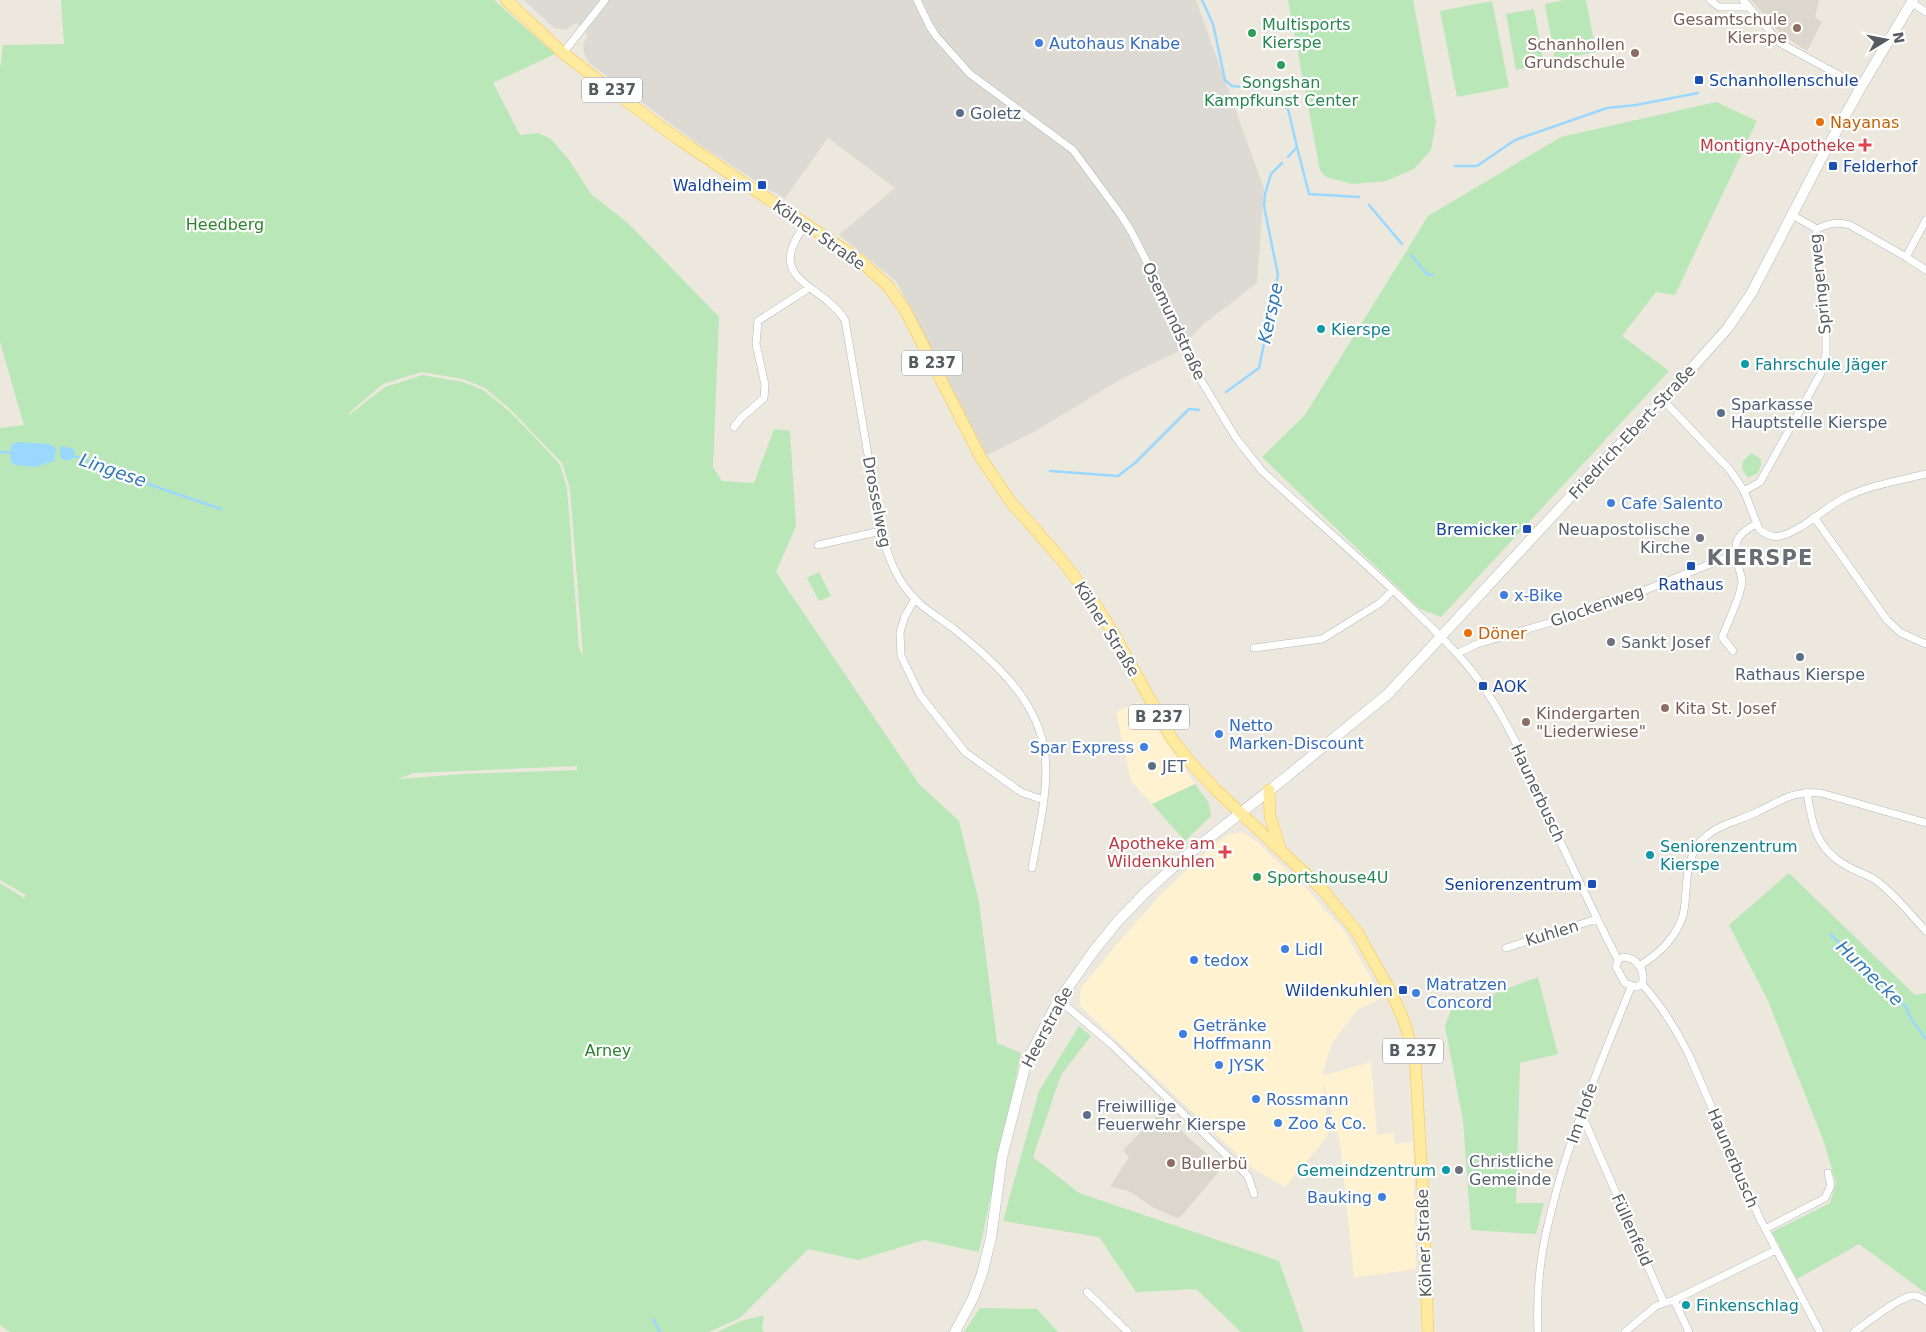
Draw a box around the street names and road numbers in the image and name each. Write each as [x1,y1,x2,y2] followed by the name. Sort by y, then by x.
[582,78,642,102] road number: B 237
[769,196,869,274] street label: Kölner Straße
[1805,233,1835,335] street label: Springerweg
[1138,259,1210,383] street label: Osemundstraße
[902,350,962,376] road number: B 237
[1565,361,1699,503] street label: Friedrich-Ebert-Straße
[859,455,895,549] street label: Drosselweg
[1070,578,1144,680] street label: Kölner Straße
[1548,581,1646,631] street label: Glockenweg
[1129,704,1189,730] road number: B 237
[1507,741,1569,845] street label: Haunerbusch
[1523,916,1581,950] street label: Kuhlen
[1018,983,1076,1071] street label: Heerstraße
[1383,1038,1443,1064] road number: B 237
[1563,1080,1601,1146] street label: Im Hofe
[1704,1105,1762,1211] street label: Haunerbusch
[1413,1189,1435,1297] street label: Kölner Straße
[1608,1191,1656,1269] street label: Füllenfeld

